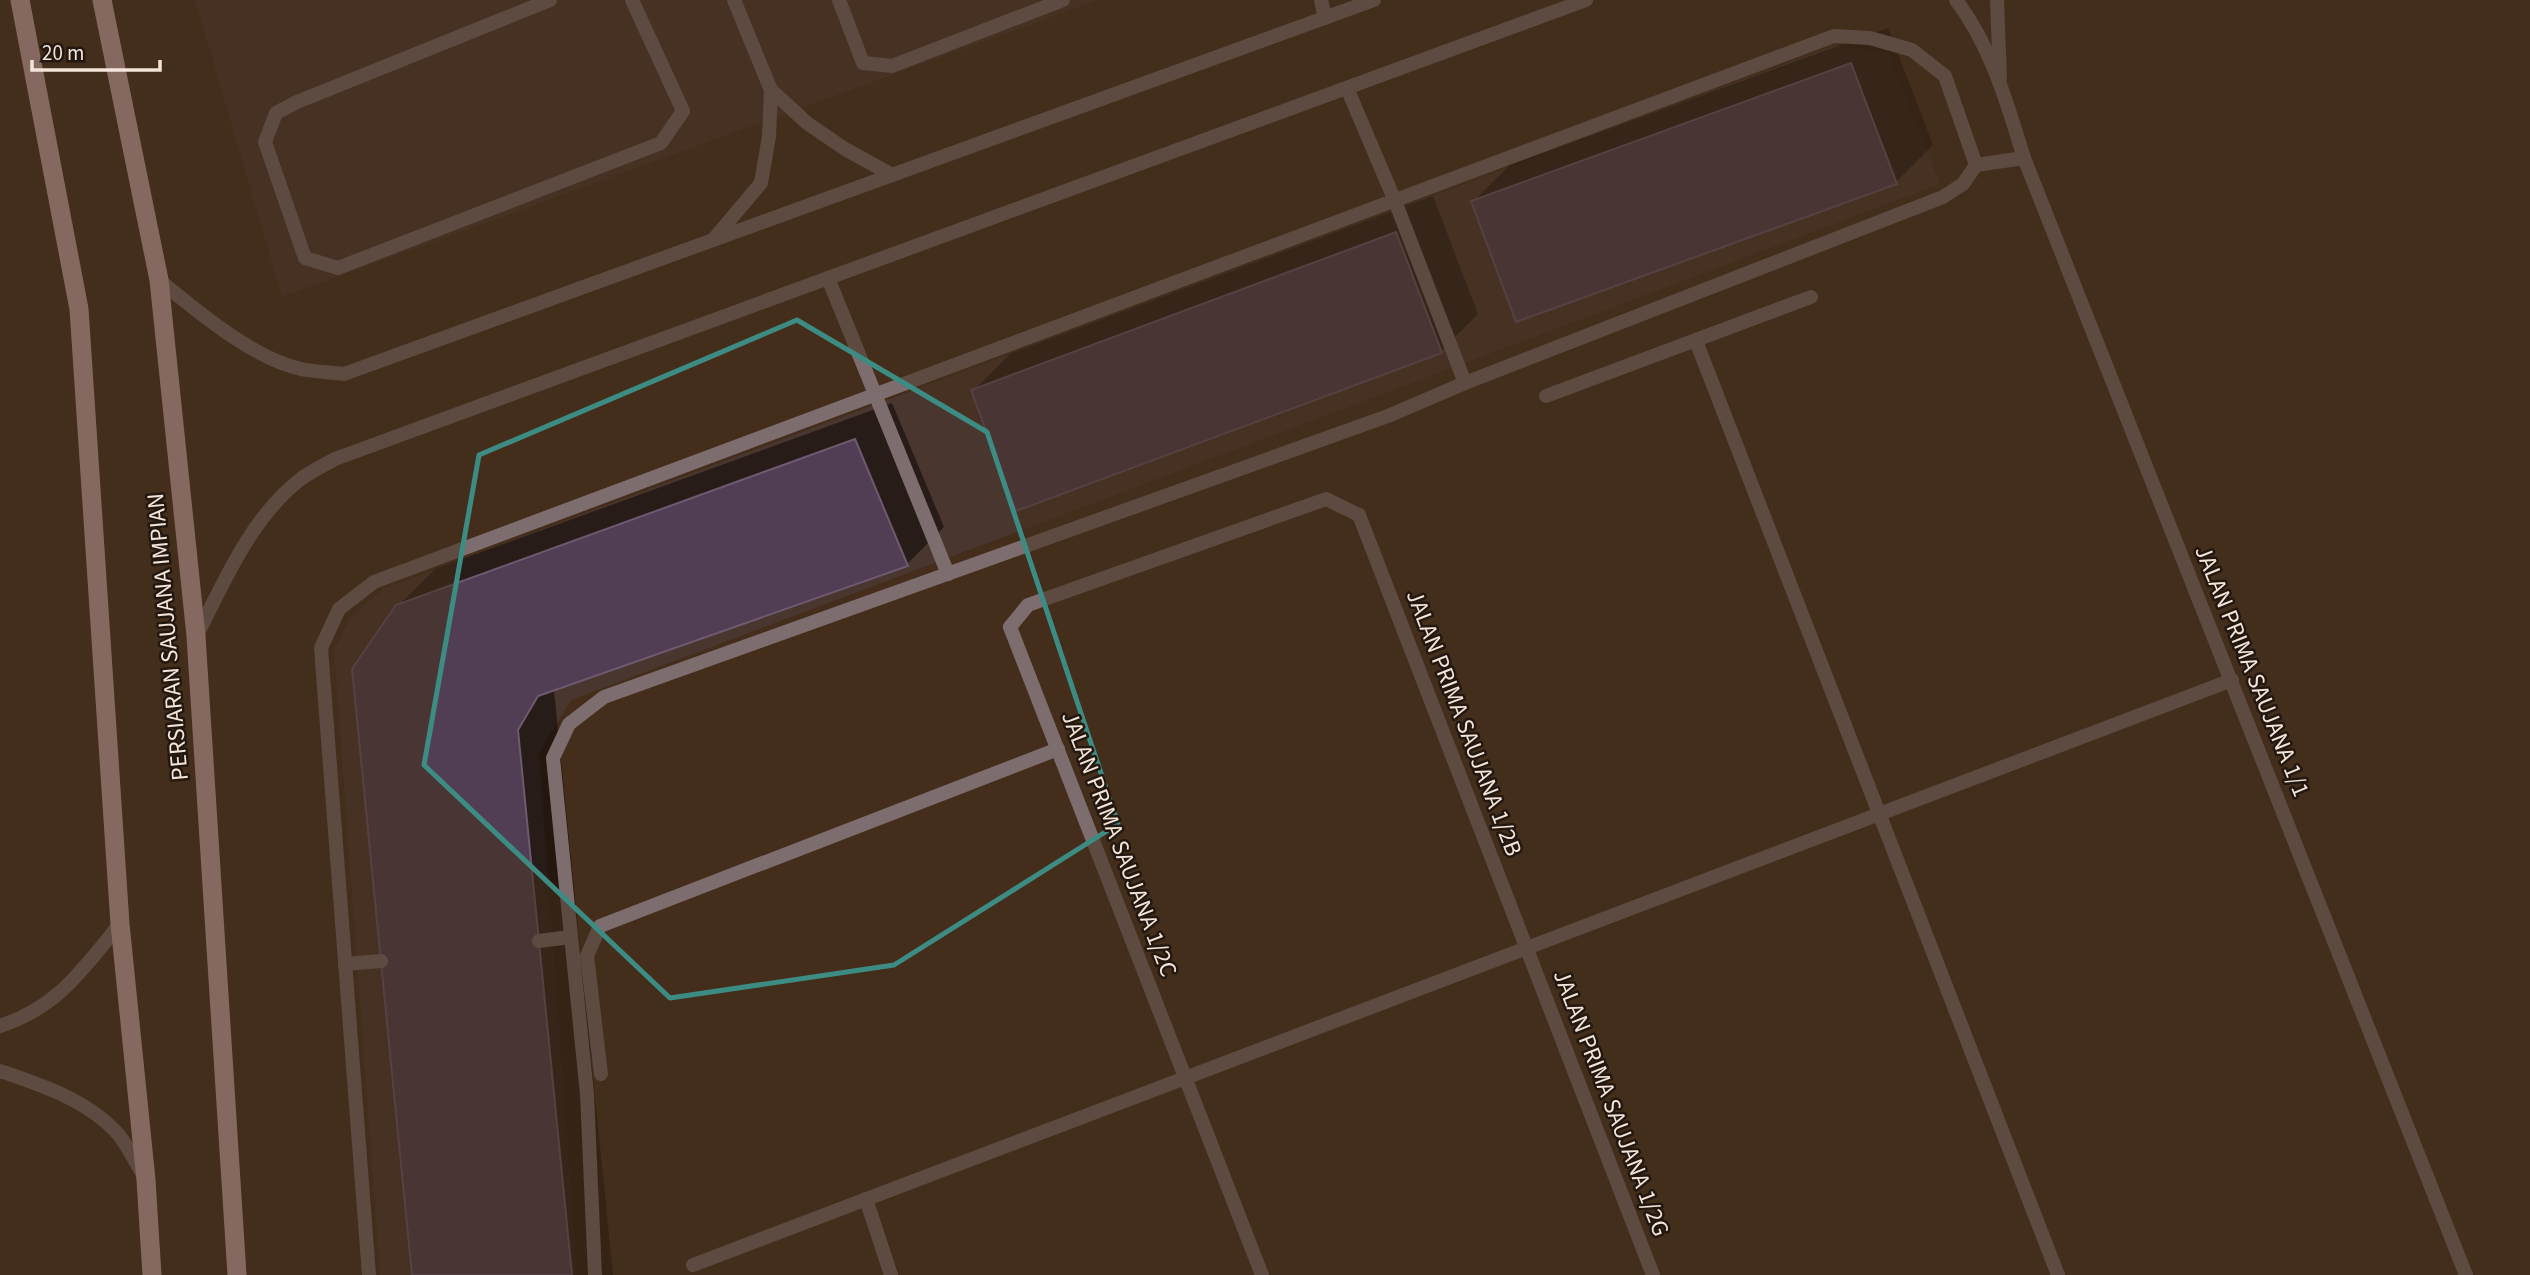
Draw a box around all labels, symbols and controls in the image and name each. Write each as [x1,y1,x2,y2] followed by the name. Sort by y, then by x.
[32,28,159,72] scale bar
[42,38,84,68] text: 20 m
[138,492,198,782] street label: PERSIARAN SAUJANA IMPIAN
[2185,540,2319,802] street label: JALAN PRIMA SAUJANA 1/1
[1397,585,1531,861] street label: JALAN PRIMA SAUJANA 1/2B
[1052,706,1186,982] street label: JALAN PRIMA SAUJANA 1/2C
[1544,965,1678,1241] street label: JALAN PRIMA SAUJANA 1/2G

